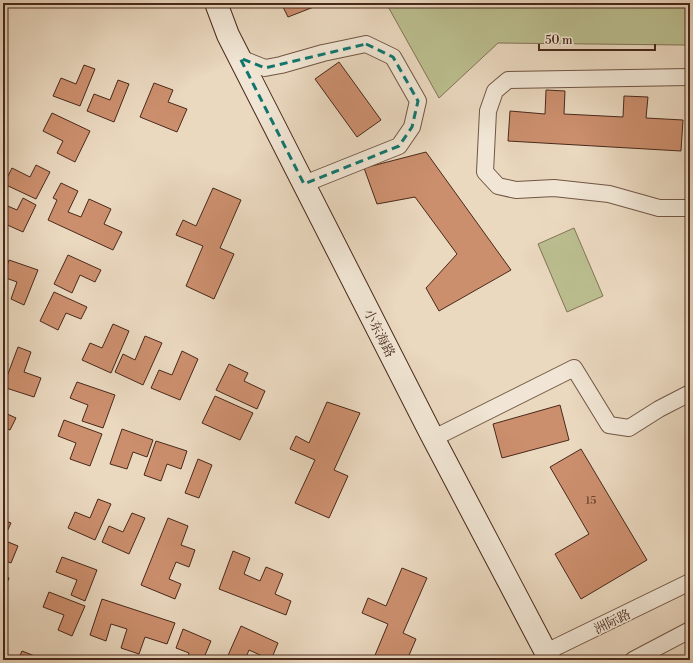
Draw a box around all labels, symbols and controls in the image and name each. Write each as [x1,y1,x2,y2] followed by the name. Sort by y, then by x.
[539,26,655,52] scale bar
[545,33,573,48] text: 50 m
[360,307,398,360] street label: 小东海路
[586,494,596,508] house number: 15
[591,606,633,638] street label: 洲际路

